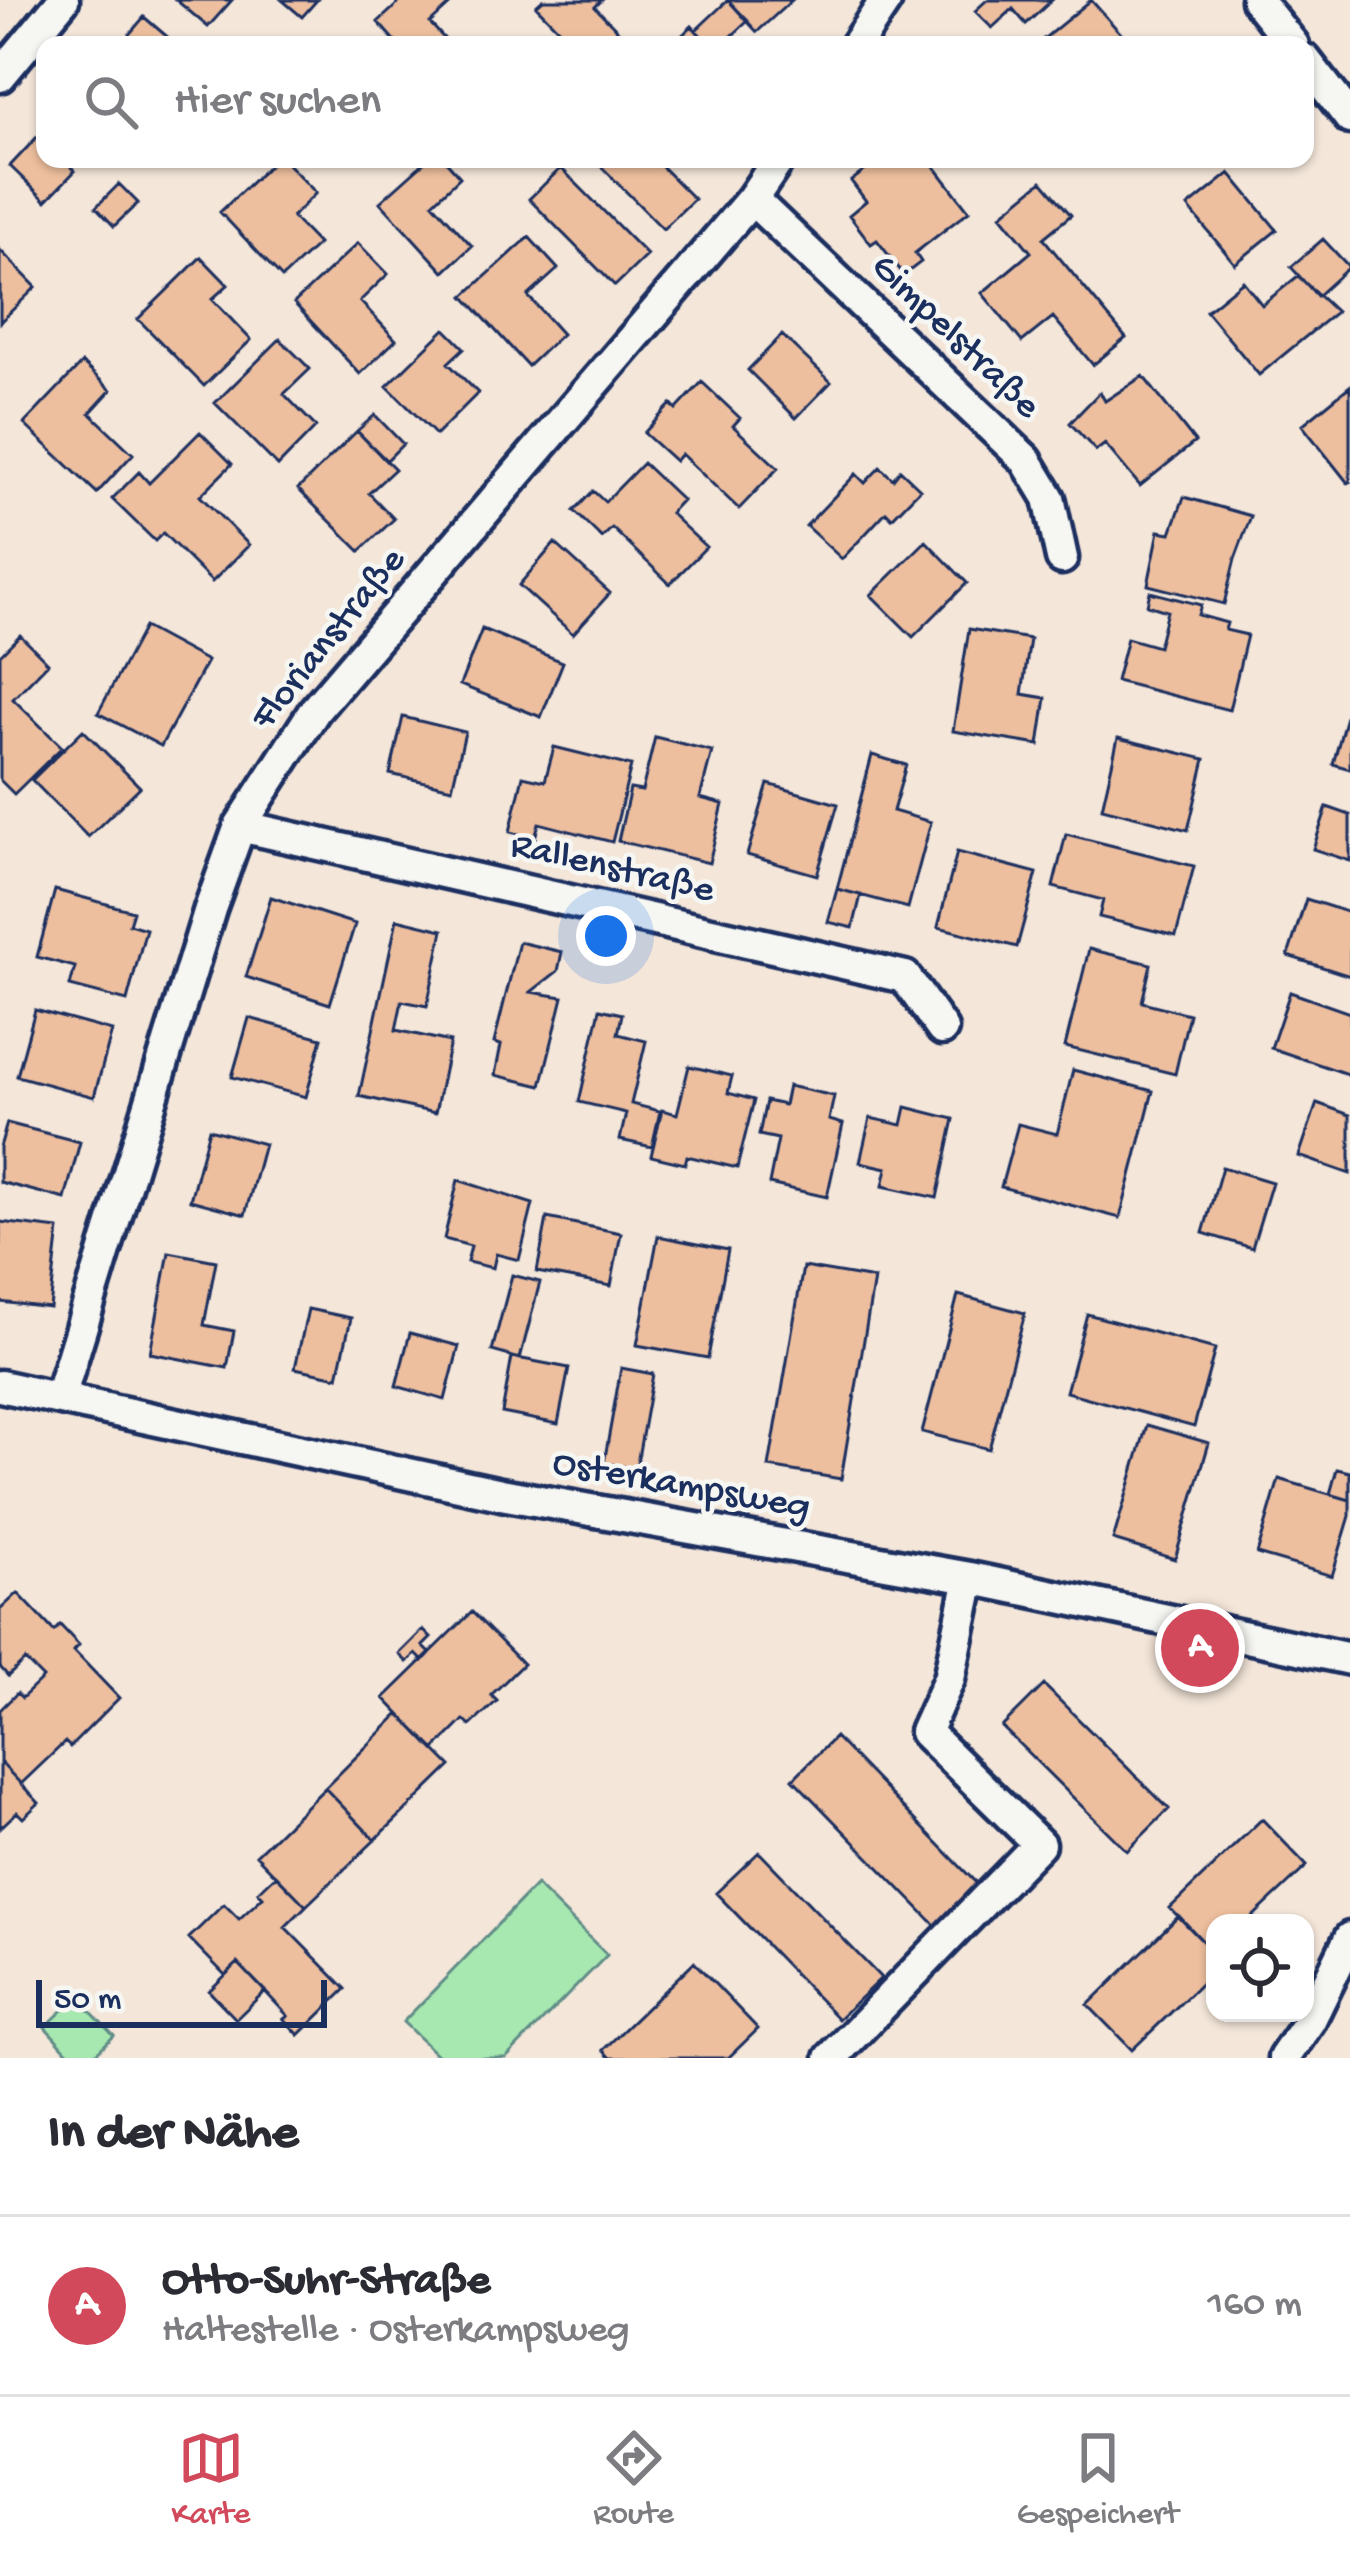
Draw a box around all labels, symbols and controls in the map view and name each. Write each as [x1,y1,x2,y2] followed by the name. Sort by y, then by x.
[36,36,1314,168] search box
[78,69,144,135] icon: search
[174,76,381,129] text: Hier suchen
[860,246,1049,431] street label: Gimpelstraße
[242,539,418,741] street label: Florianstraße
[506,824,719,916] street label: Rallenstraße
[576,906,636,966] your location
[549,1442,813,1532] street label: Osterkampsweg
[1161,1603,1239,1693] pin: A
[1206,1914,1314,2022] map controls
[1206,1914,1314,2022] button: locate
[36,1974,327,2027] scale bar
[54,1982,121,2020] text: 50 m
[48,2106,298,2166] text: In der Nähe
[162,2256,490,2309] text: Otto-Suhr-Straße
[75,2283,99,2329] text: A
[1207,2283,1302,2329] text: 160 m
[162,2309,630,2355] text: Haltestelle · Osterkampsweg
[172,2425,250,2535] tab: Karte
[593,2425,674,2535] tab: Route
[1017,2425,1178,2535] tab: Gespeichert

